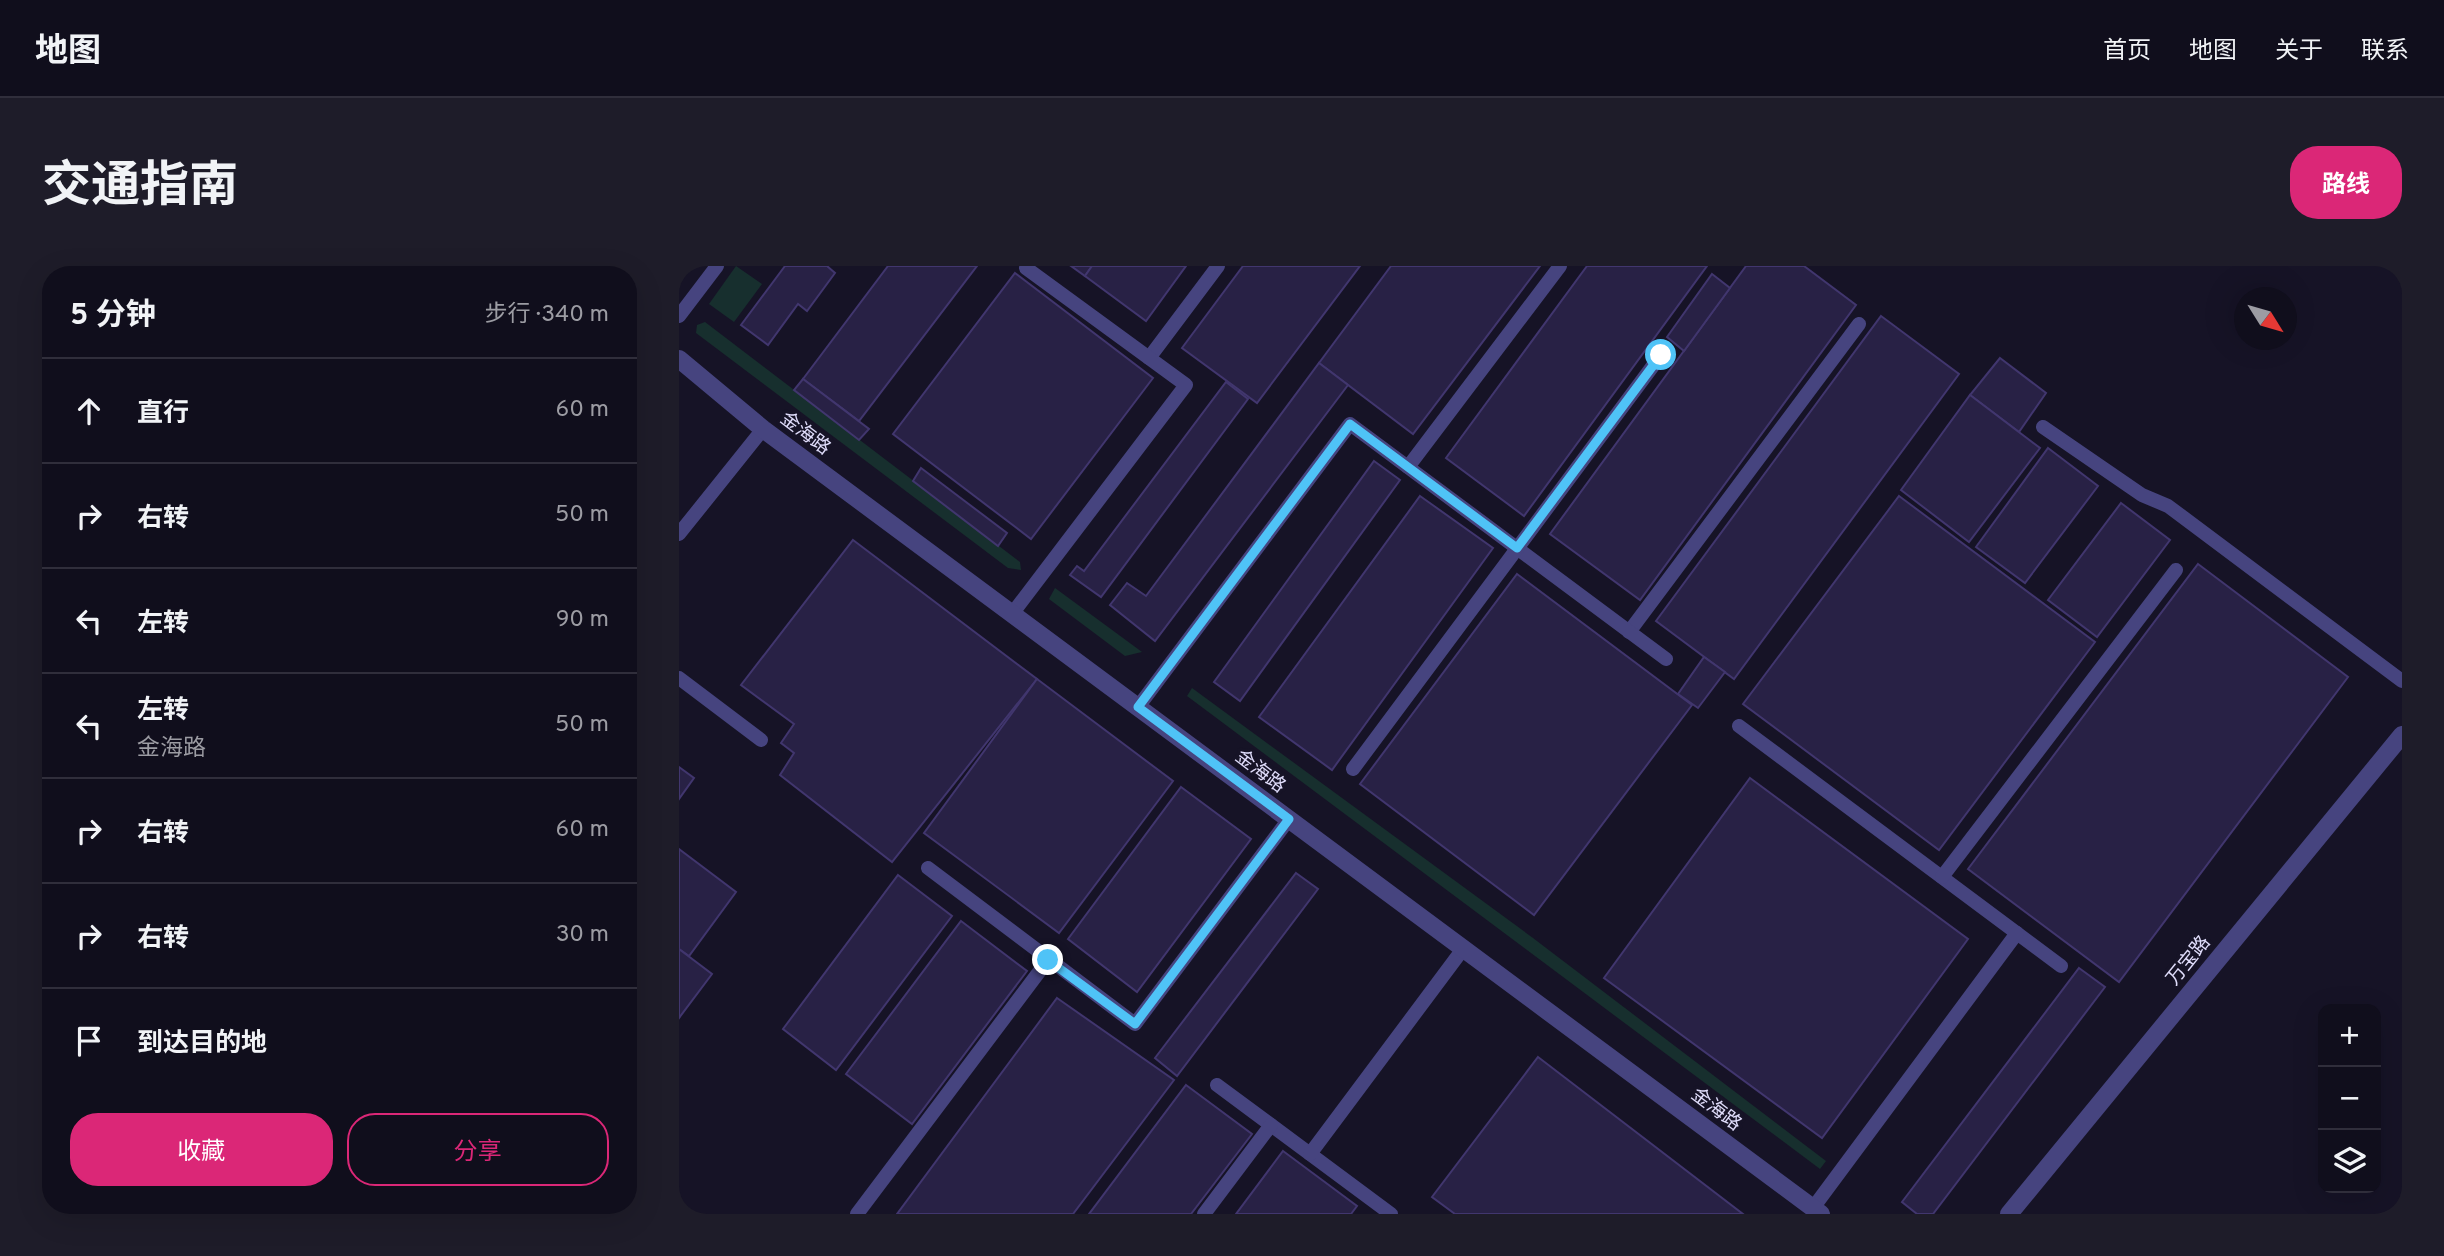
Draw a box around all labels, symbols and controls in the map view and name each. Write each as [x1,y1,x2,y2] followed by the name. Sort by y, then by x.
[35,32,101,74] text: 地图
[2103,37,2151,67] text: 首页
[2189,37,2237,67] text: 地图
[2275,37,2323,67] text: 关于
[2361,37,2409,67] text: 联系
[2290,146,2402,219] button: 路线
[42,158,238,220] text: 交通指南
[2234,287,2297,350] north arrow
[70,298,156,335] text: 5 分钟
[484,301,609,330] text: 步行 · 340 m
[1645,339,1676,370] route start
[70,392,108,430] icon: ahead
[556,396,609,425] text: 60 m
[137,398,189,431] text: 直行
[775,407,835,461] street label: 金海路
[70,497,108,535] icon: right
[555,501,609,530] text: 50 m
[137,503,189,536] text: 右转
[70,602,108,640] icon: left
[556,606,609,635] text: 90 m
[137,608,189,641] text: 左转
[137,695,189,728] text: 左转
[70,707,108,745] icon: left
[555,711,609,740] text: 50 m
[137,735,206,764] text: 金海路
[1230,745,1290,799] street label: 金海路
[70,812,108,850] icon: right
[556,816,609,845] text: 60 m
[137,818,189,851] text: 右转
[70,917,108,955] icon: right
[556,921,609,950] text: 30 m
[137,923,189,956] text: 右转
[2162,931,2216,991] street label: 万宝路
[1032,944,1063,975] route end
[2318,1004,2381,1193] map controls
[2318,1004,2381,1067] button: +
[70,1022,108,1060] icon: arrive
[137,1028,267,1061] text: 到达目的地
[2318,1067,2381,1130] button: −
[1686,1083,1746,1137] street label: 金海路
[70,1113,333,1186] button: 收藏
[347,1113,609,1186] button: 分享
[2318,1130,2381,1193] button: layers

